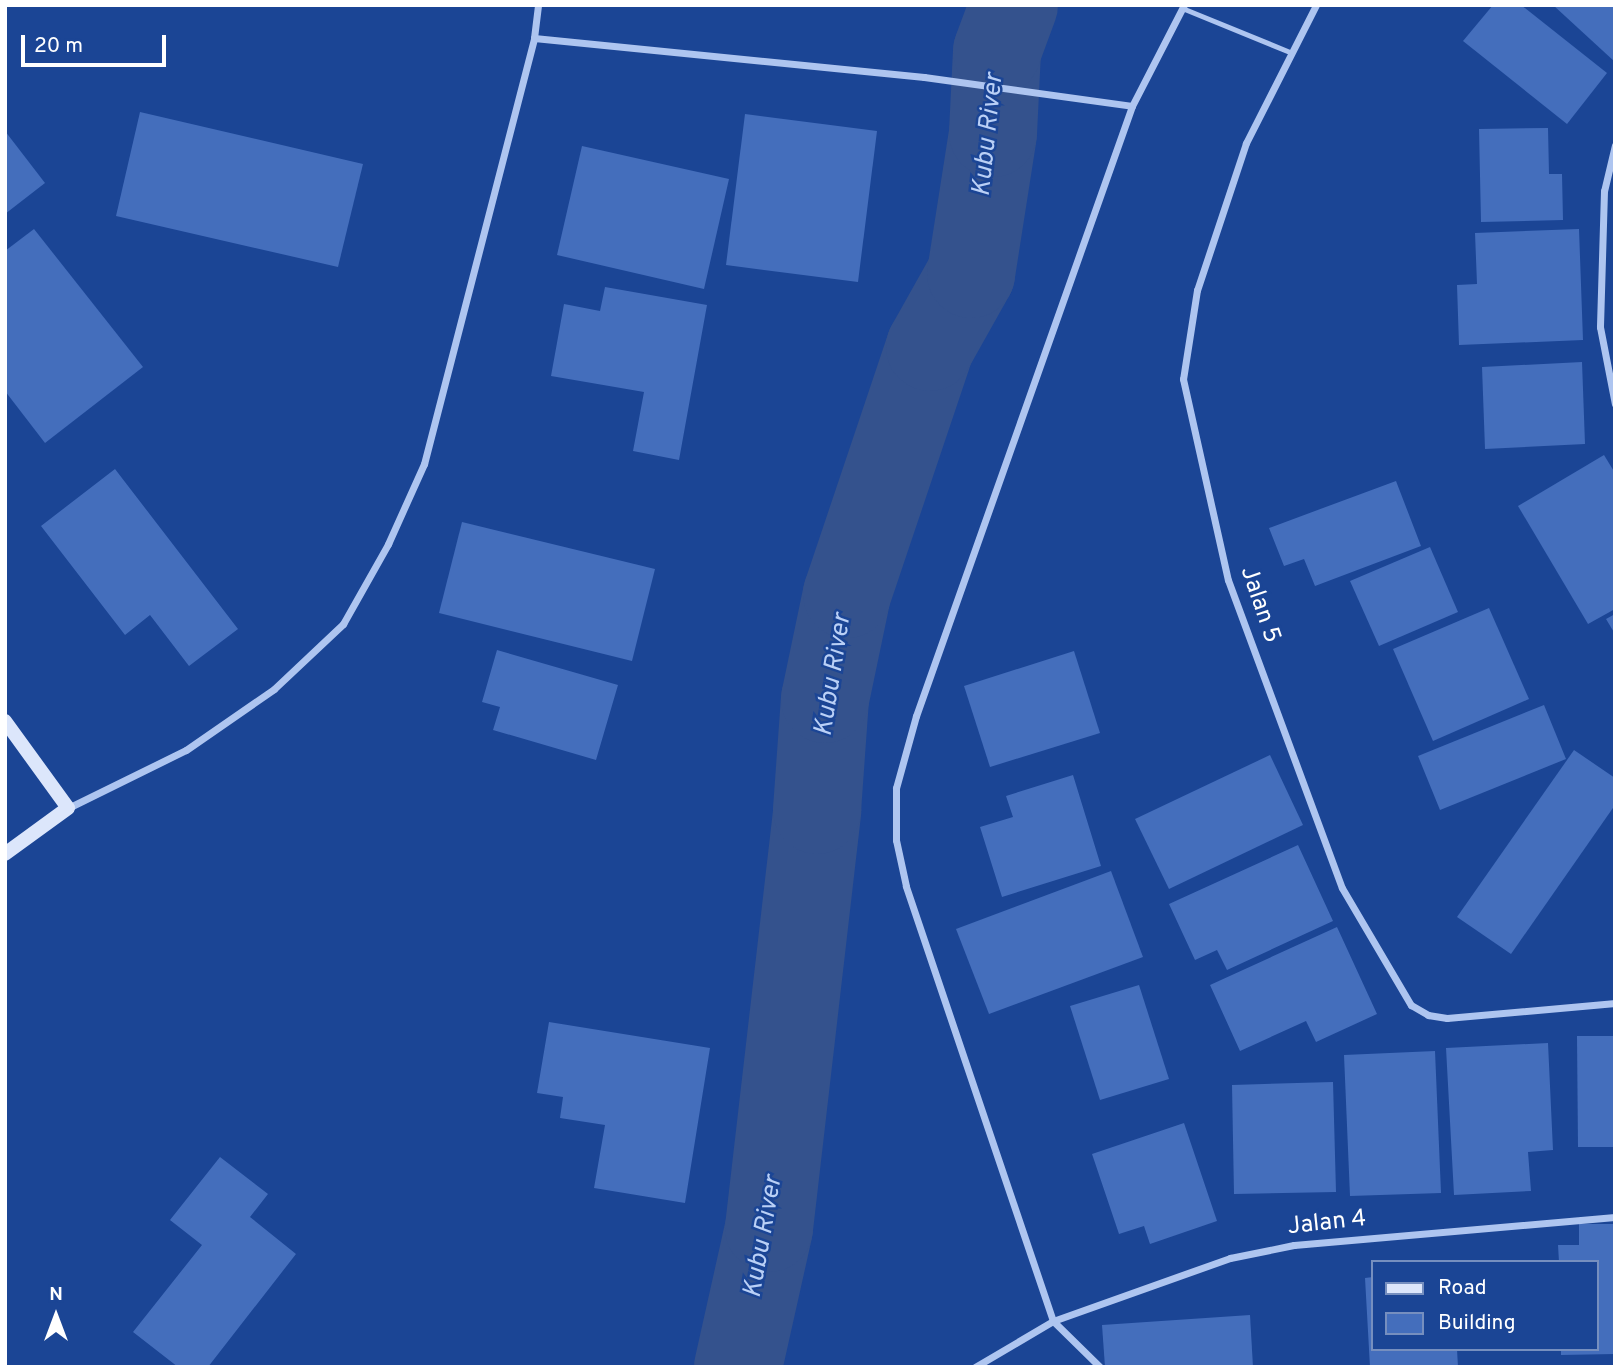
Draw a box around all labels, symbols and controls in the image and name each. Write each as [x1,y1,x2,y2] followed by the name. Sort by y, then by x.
[24,21,170,65] scale bar
[34,33,83,60] text: 20 m
[967,72,1011,198] water label: Kubu River
[1233,563,1285,647] street label: Jalan 5
[809,612,859,738] water label: Kubu River
[738,1173,790,1301] water label: Kubu River
[1286,1206,1368,1242] street label: Jalan 4
[1372,1260,1599,1351] legend
[1438,1275,1487,1302] text: Road
[21,1281,91,1351] north arrow
[49,1283,63,1307] text: N
[1438,1310,1516,1337] text: Building

